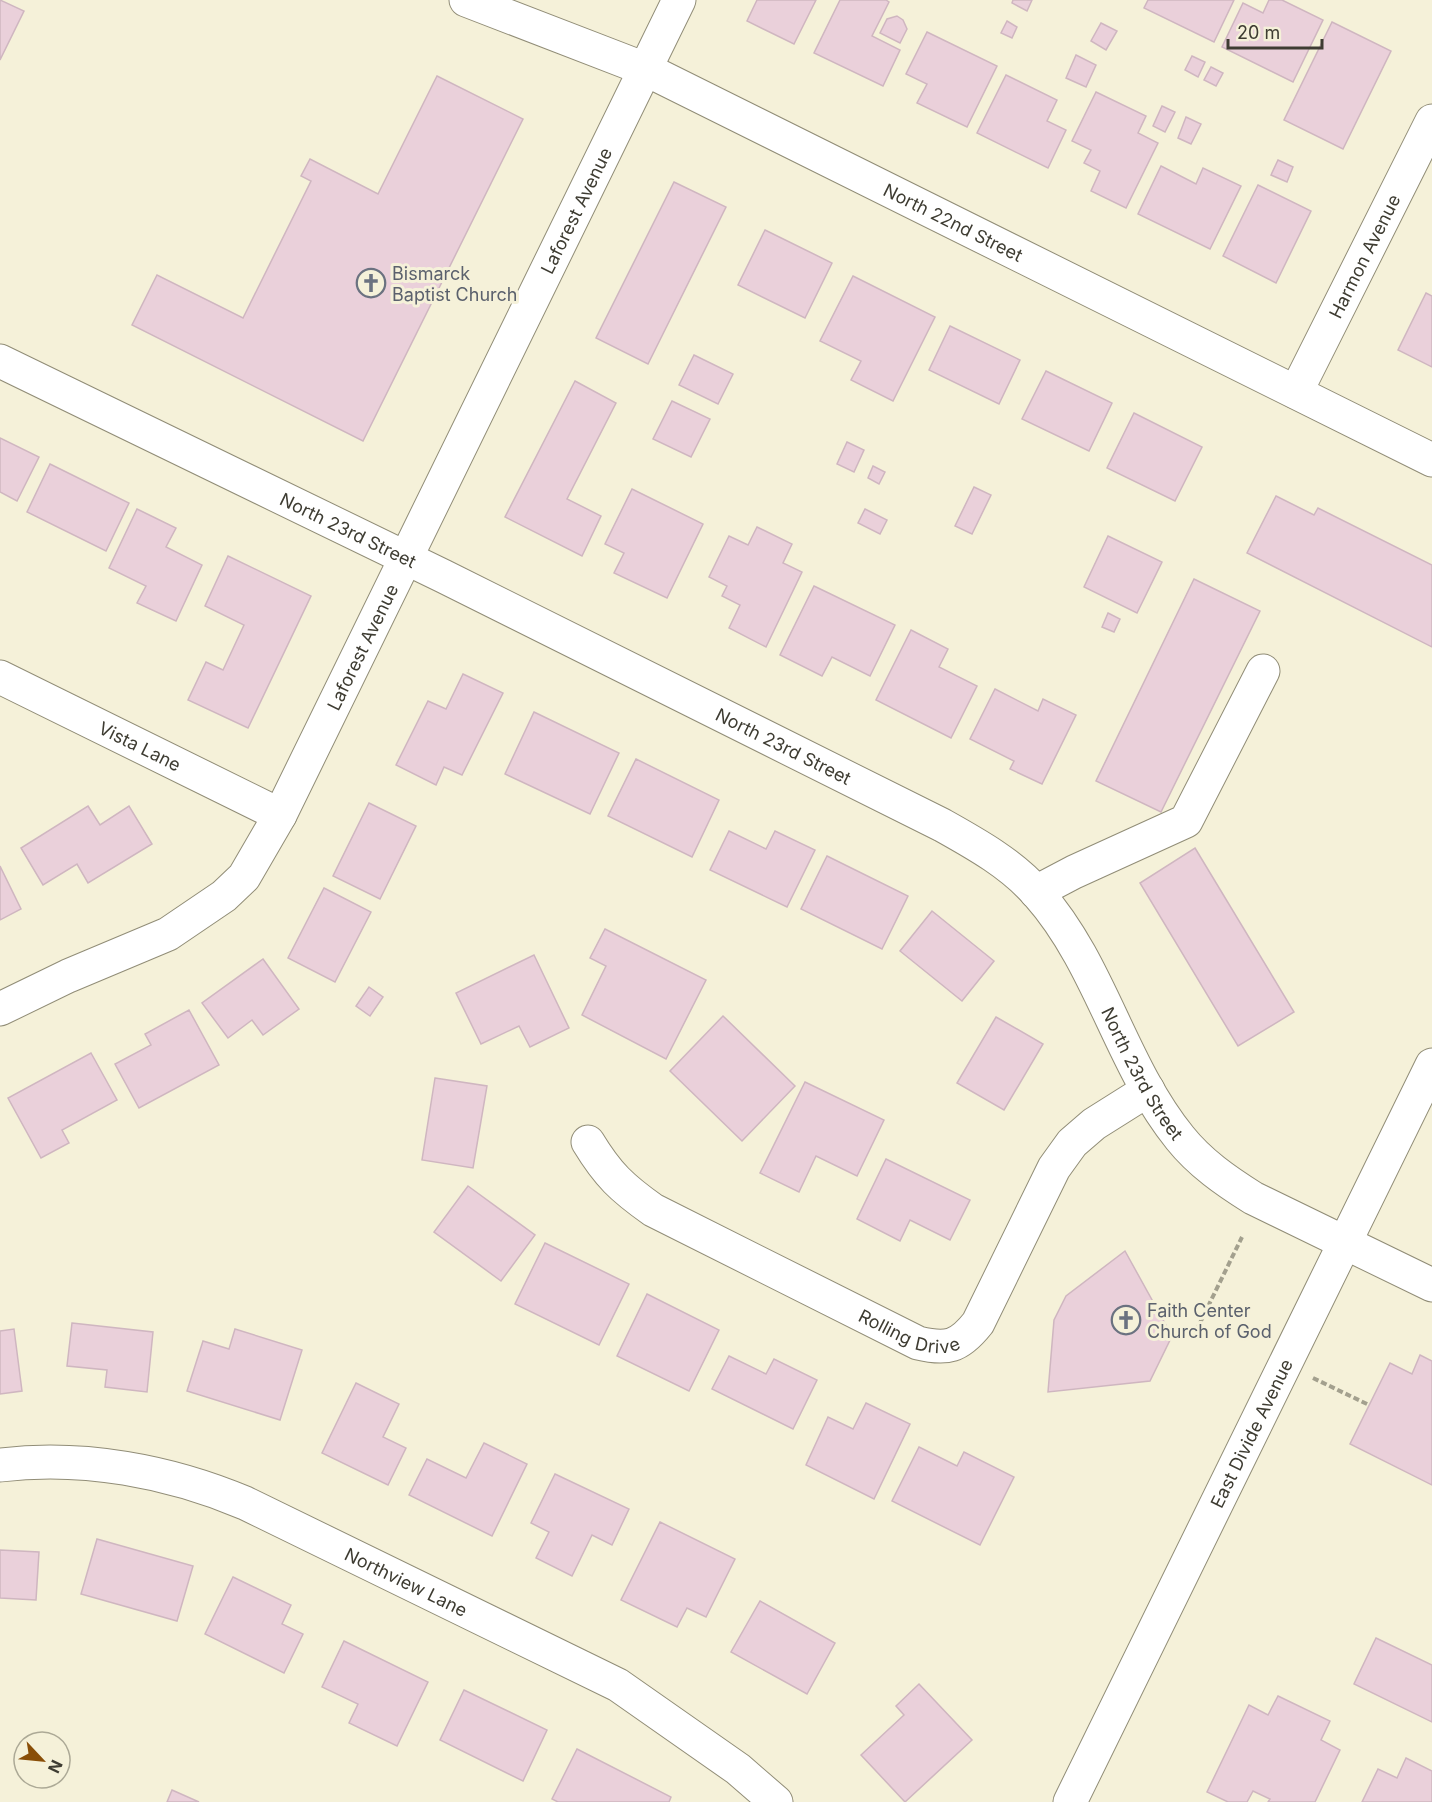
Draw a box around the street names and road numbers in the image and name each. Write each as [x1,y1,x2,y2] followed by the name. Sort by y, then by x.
[536,144,616,277] street label: Laforest Avenue
[880,179,1026,266] street label: North 22nd Street
[1324,191,1404,322] street label: Harmon Avenue
[277,488,420,572] street label: North 23rd Street
[322,580,402,714] street label: Laforest Avenue
[712,703,855,789] street label: North 23rd Street
[95,717,184,775] street label: Vista Lane
[1097,1004,1188,1144] street label: North 23rd Street
[855,1305,963,1357] street label: Rolling Drive
[1206,1355,1297,1511] street label: East Divide Avenue
[342,1543,471,1620] street label: Northview Lane

